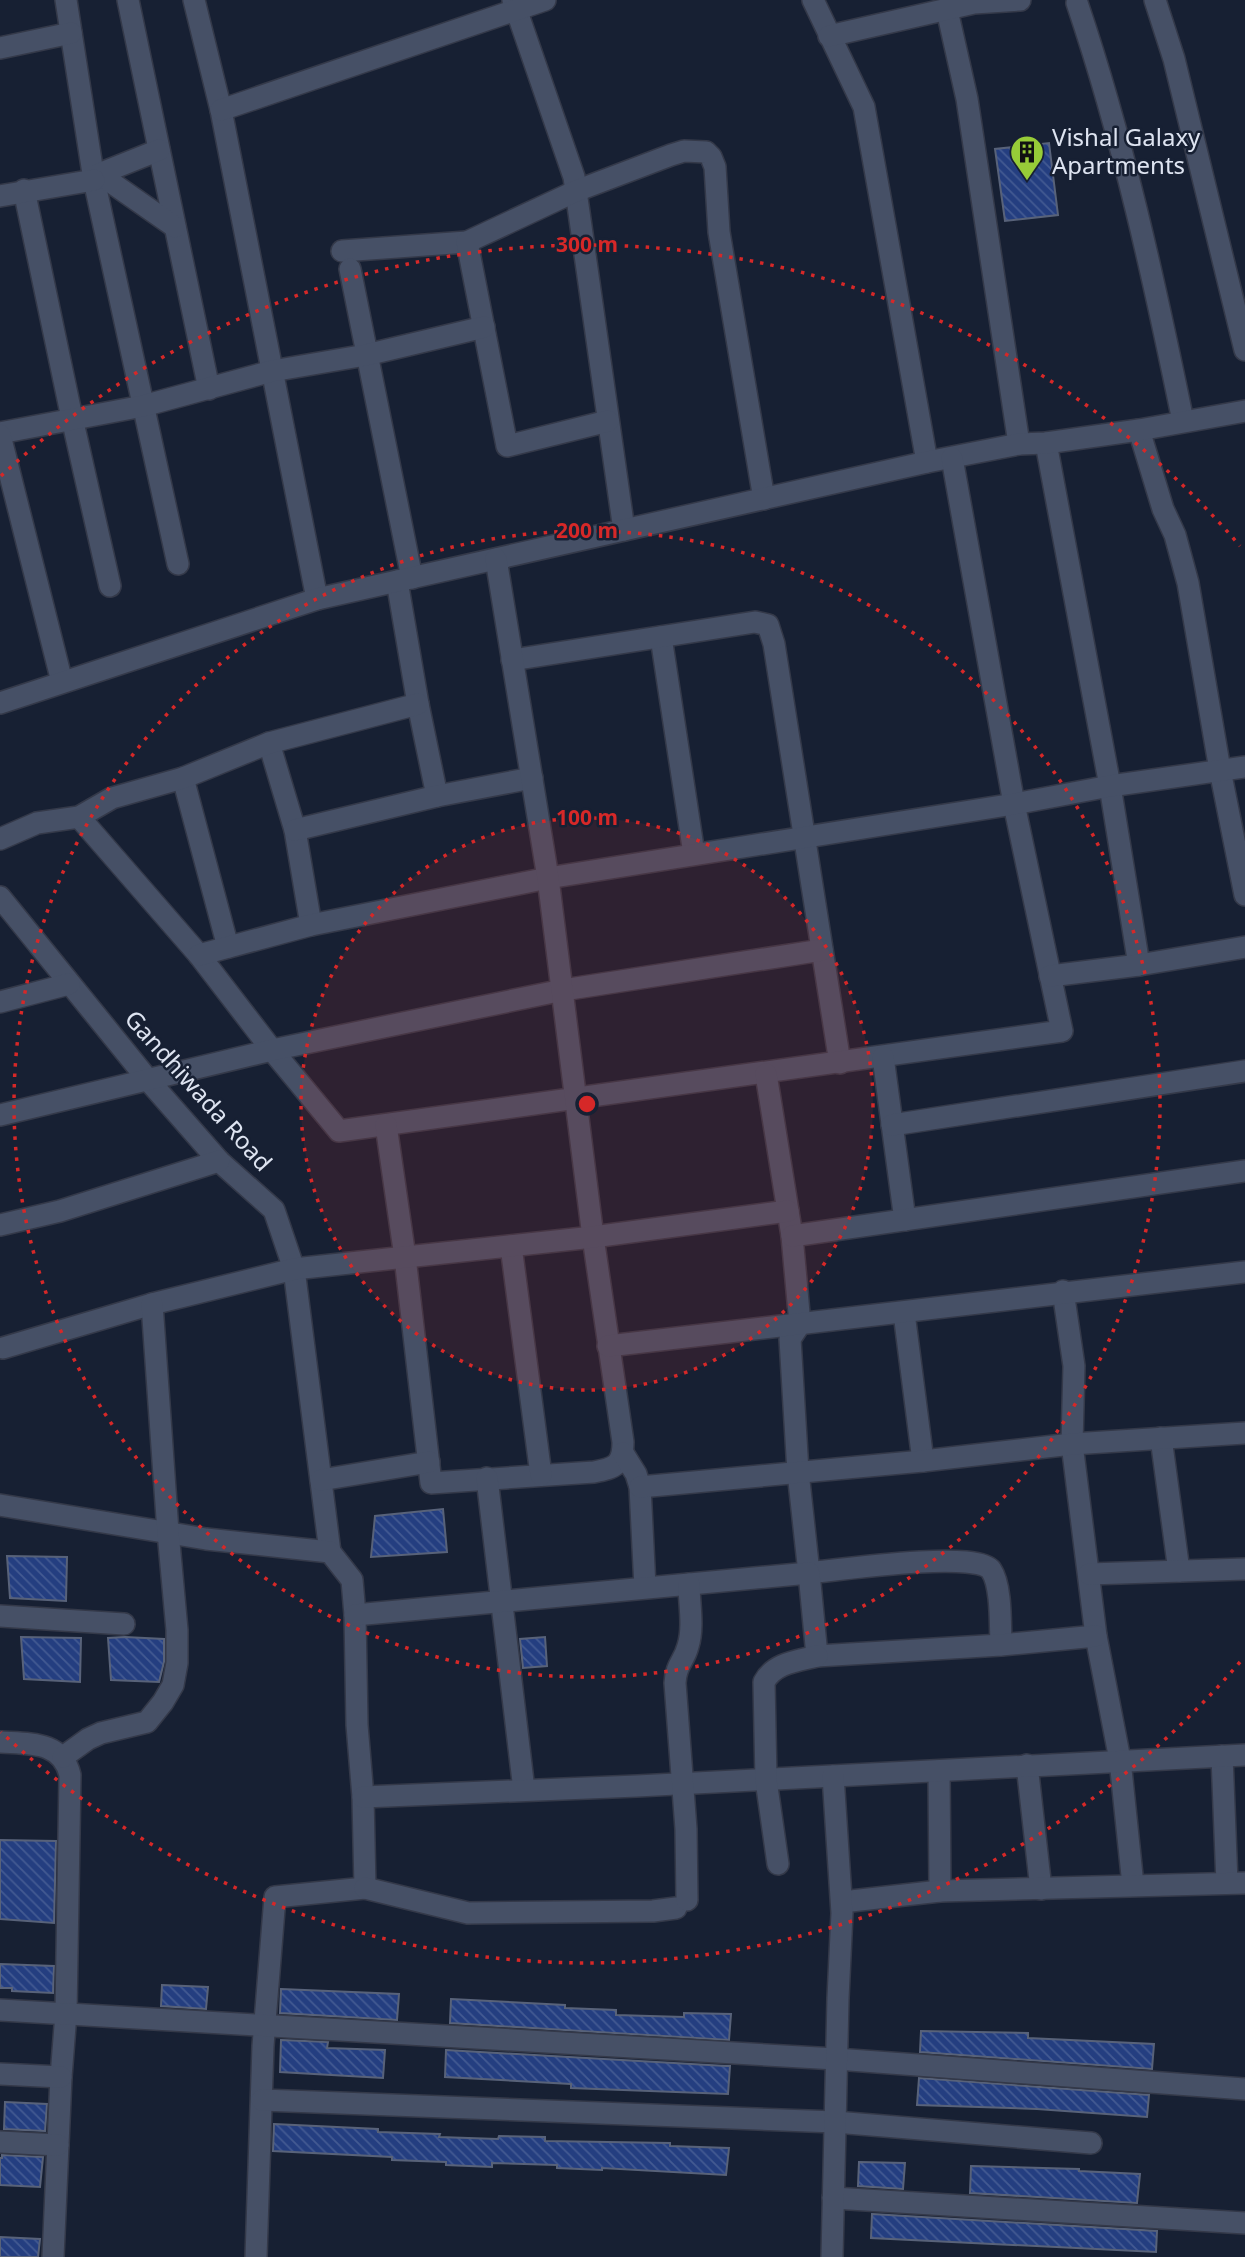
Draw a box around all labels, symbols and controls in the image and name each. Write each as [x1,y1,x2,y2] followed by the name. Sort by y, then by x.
[1052,120,1201,181] place label: Vishal Galaxy Apartments
[1008,133,1046,182] building icon: Vishal Galaxy Apartments
[556,230,618,258] text: 300 m
[556,516,618,544] text: 200 m
[556,803,618,831] text: 100 m
[118,1002,280,1178] street label: Gandhiwada Road
[575,1092,599,1116] centre of rings

